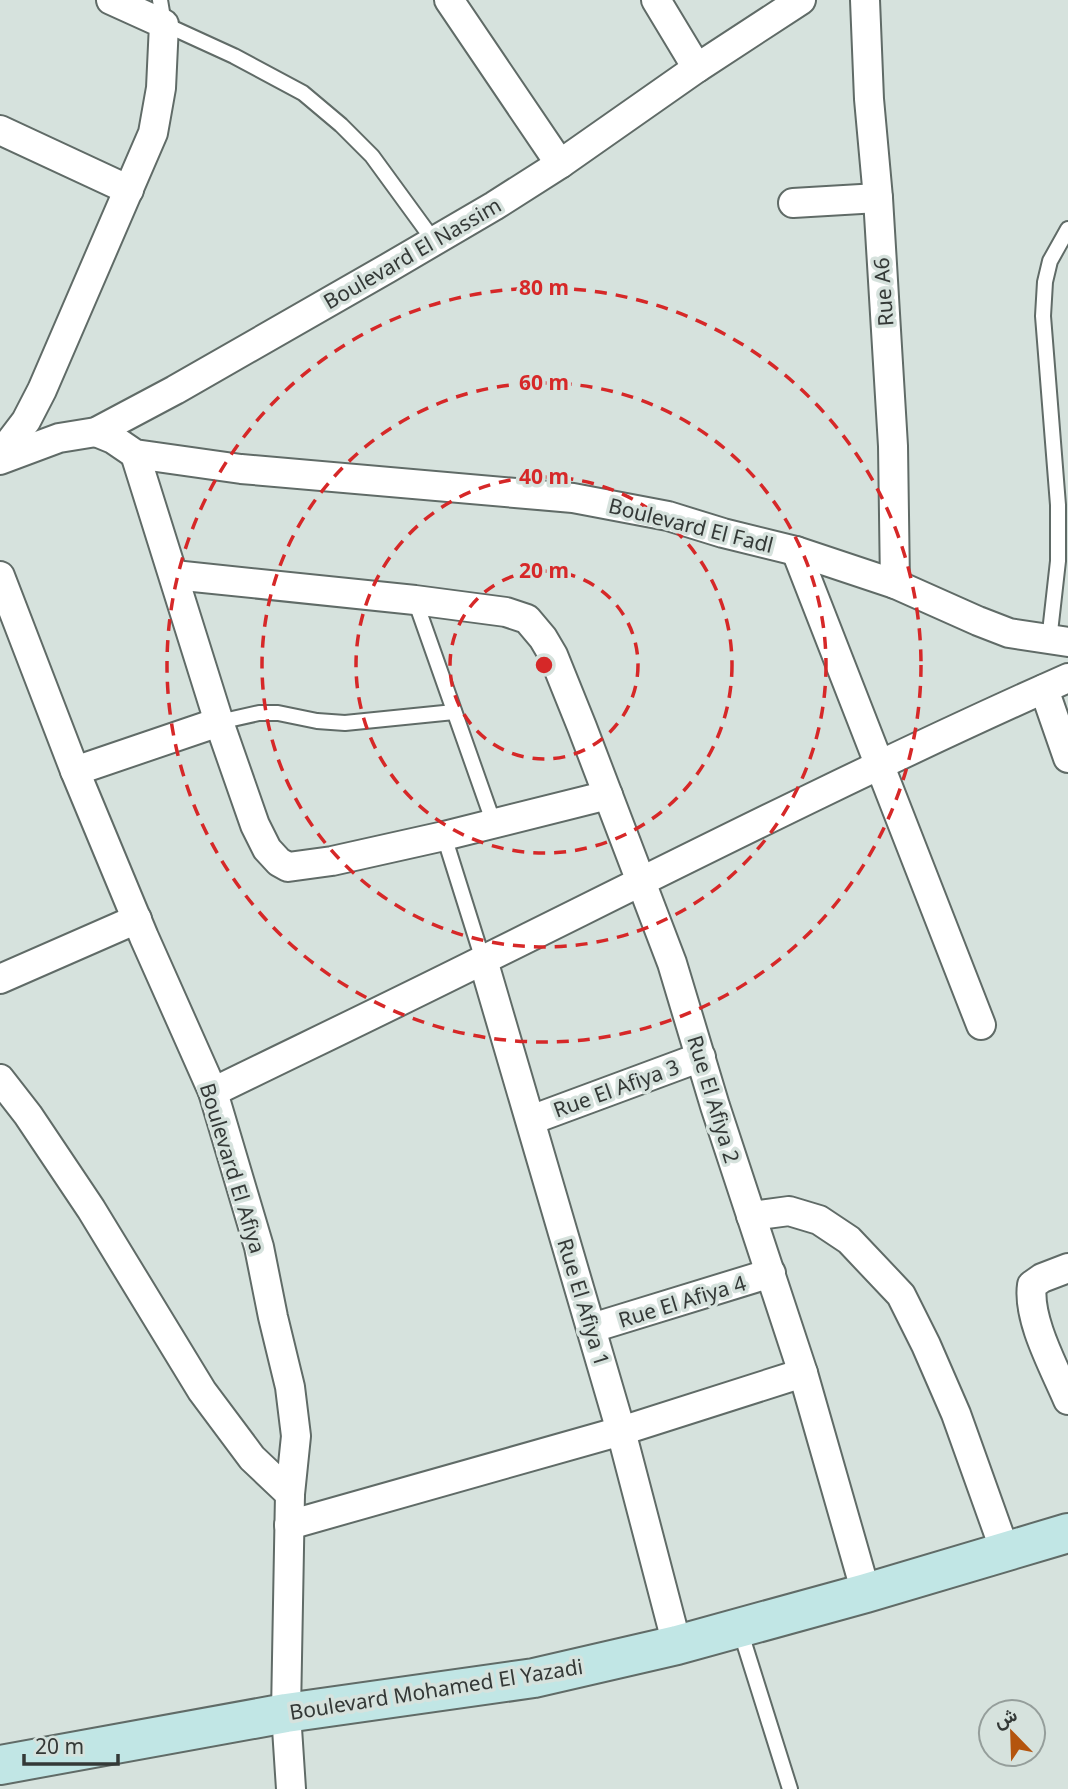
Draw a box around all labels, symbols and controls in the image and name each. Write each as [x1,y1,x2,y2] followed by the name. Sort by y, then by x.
[318,191,506,315] street label: Boulevard El Nassim
[867,257,899,327] street label: Rue A6
[519,273,569,301] text: 80 m
[519,368,569,396] text: 60 m
[519,462,569,490] text: 40 m
[606,491,776,559] street label: Boulevard El Fadl
[519,556,569,584] text: 20 m
[532,653,556,677] centre of rings
[681,1032,747,1166] street label: Rue El Afiya 2
[549,1052,683,1124] street label: Rue El Afiya 3
[194,1080,272,1256] street label: Boulevard El Afiya
[551,1235,617,1369] street label: Rue El Afiya 1
[615,1268,749,1334] street label: Rue El Afiya 4
[287,1652,585,1726] street label: Boulevard Mohamed El Yazadi
[977,1698,1047,1768] north arrow
[990,1701,1021,1734] text: ش
[24,1722,119,1766] scale bar
[35,1732,84,1760] text: 20 m

